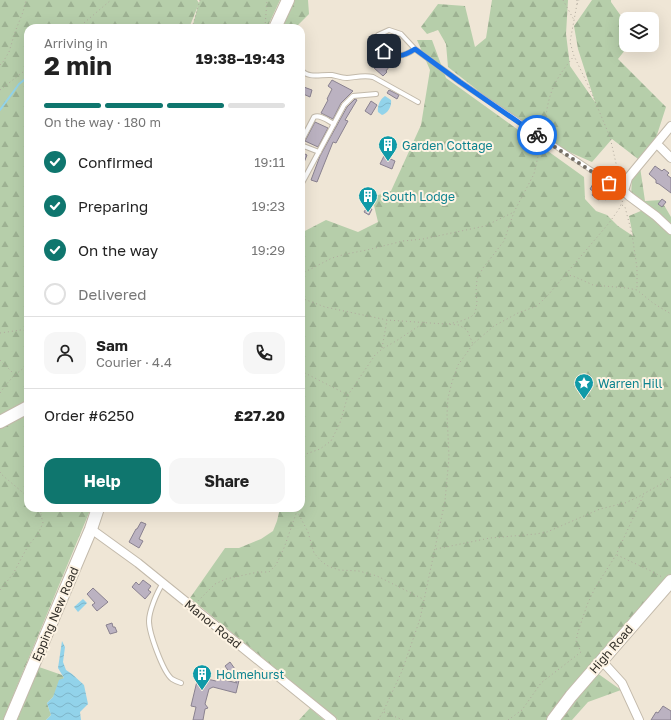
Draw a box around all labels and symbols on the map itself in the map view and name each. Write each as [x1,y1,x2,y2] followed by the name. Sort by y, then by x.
[367,34,401,68] pin
[517,115,557,155] courier
[377,134,399,162] building icon: Garden Cottage
[402,138,493,153] place label: Garden Cottage
[592,166,626,200] pin
[357,185,379,213] building icon: South Lodge
[382,189,455,204] place label: South Lodge
[573,372,595,400] place icon: Warren Hill
[598,376,663,391] place label: Warren Hill
[28,565,82,663] street label: Epping New Road
[182,597,244,651] street label: Manor Road
[586,622,636,676] street label: High Road
[191,663,213,691] building icon: Holmehurst
[216,667,284,682] place label: Holmehurst

